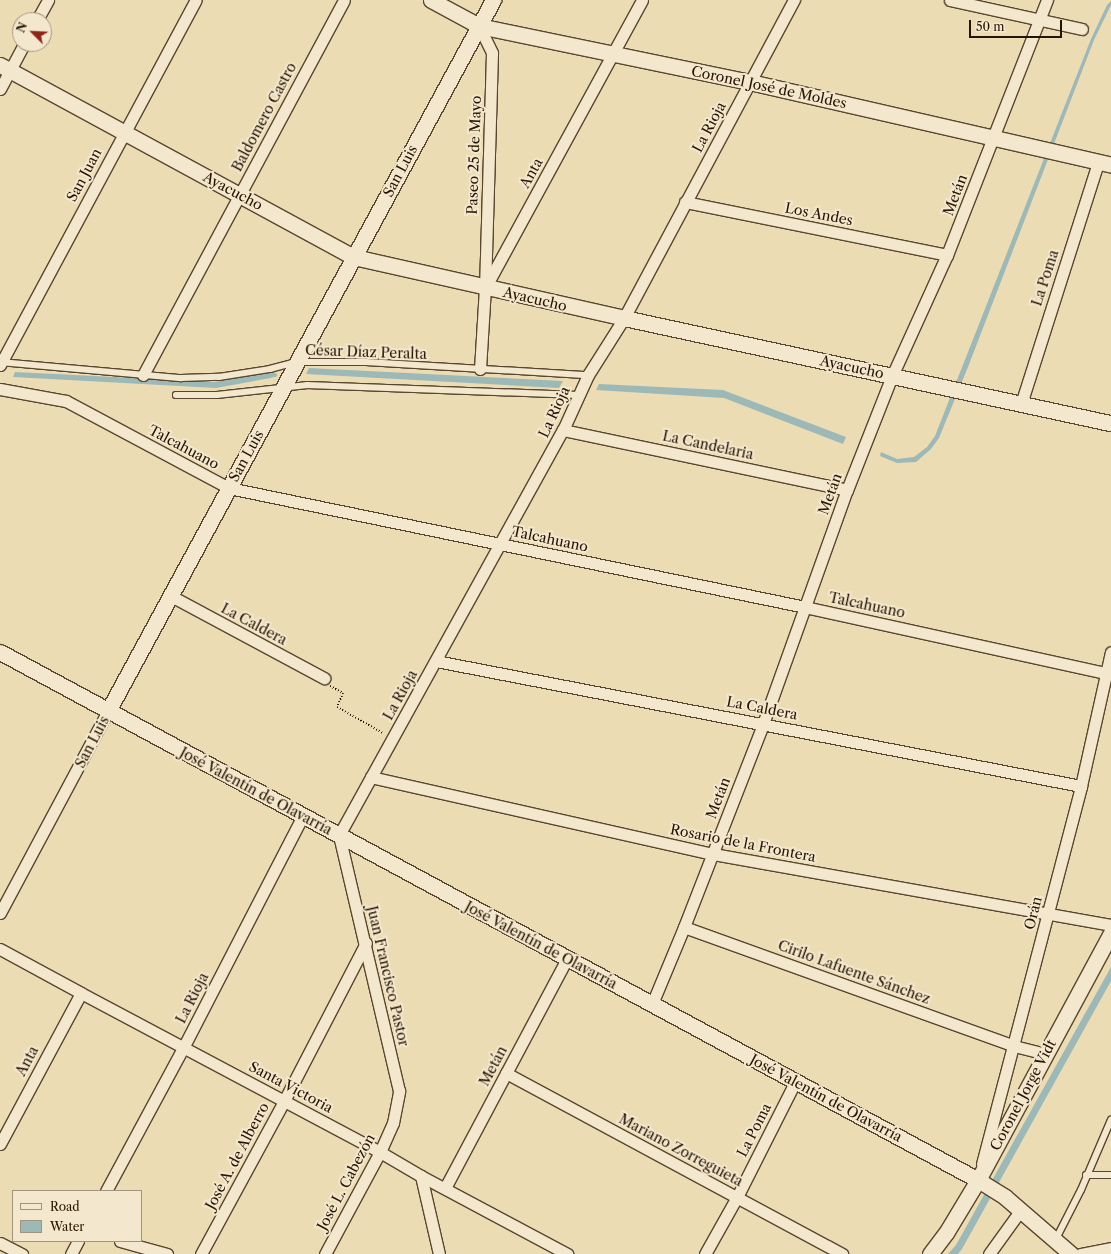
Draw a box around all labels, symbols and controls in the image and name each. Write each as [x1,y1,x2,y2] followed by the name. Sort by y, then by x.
[12,12,52,52] north arrow
[971,12,1064,38] scale bar
[976,19,1005,34] text: 50 m
[14,20,30,35] text: N
[228,60,300,174] street label: Baldomero Castro
[690,62,848,112] street label: Coronel José de Moldes
[464,95,484,215] street label: Paseo 25 de Mayo
[689,99,729,155] street label: La Rioja
[379,142,421,200] street label: San Luis
[63,146,105,204] street label: San Juan
[516,155,546,191] street label: Anta
[200,168,266,214] street label: Ayacucho
[939,172,971,218] street label: Metán
[783,199,855,229] street label: Los Andes
[1028,248,1062,308] street label: La Poma
[501,284,569,314] street label: Ayacucho
[305,341,427,363] street label: César Díaz Peralta
[818,352,886,382] street label: Ayacucho
[535,384,573,440] street label: La Rioja
[146,421,222,473] street label: Talcahuano
[225,427,267,485] street label: San Luis
[661,427,755,463] street label: La Candelaria
[815,471,845,517] street label: Metán
[510,523,590,555] street label: Talcahuano
[827,589,907,621] street label: Talcahuano
[218,600,290,648] street label: La Caldera
[379,667,421,723] street label: La Rioja
[725,693,799,723] street label: La Caldera
[71,713,113,771] street label: San Luis
[177,744,335,838] street label: José Valentín de Olavarría
[702,775,734,821] street label: Metán
[669,821,817,865] street label: Rosario de la Frontera
[1021,895,1045,931] street label: Orán
[462,898,620,992] street label: José Valentín de Olavarría
[364,904,412,1048] street label: Juan Francisco Pastor
[776,937,932,1007] street label: Cirilo Lafuente Sánchez
[172,970,212,1026] street label: La Rioja
[986,1036,1060,1154] street label: Coronel Jorge Vidt
[12,1043,42,1079] street label: Anta
[476,1043,510,1089] street label: Metán
[747,1051,905,1145] street label: José Valentín de Olavarría
[246,1058,336,1116] street label: Santa Victoria
[201,1099,273,1213] street label: José A. de Alberro
[733,1100,775,1160] street label: La Poma
[616,1110,746,1190] street label: Mariano Zorreguieta
[314,1131,378,1233] street label: José L. Cabezón
[12,1190,142,1242] legend
[50,1199,80,1214] text: Road
[50,1219,84,1234] text: Water

